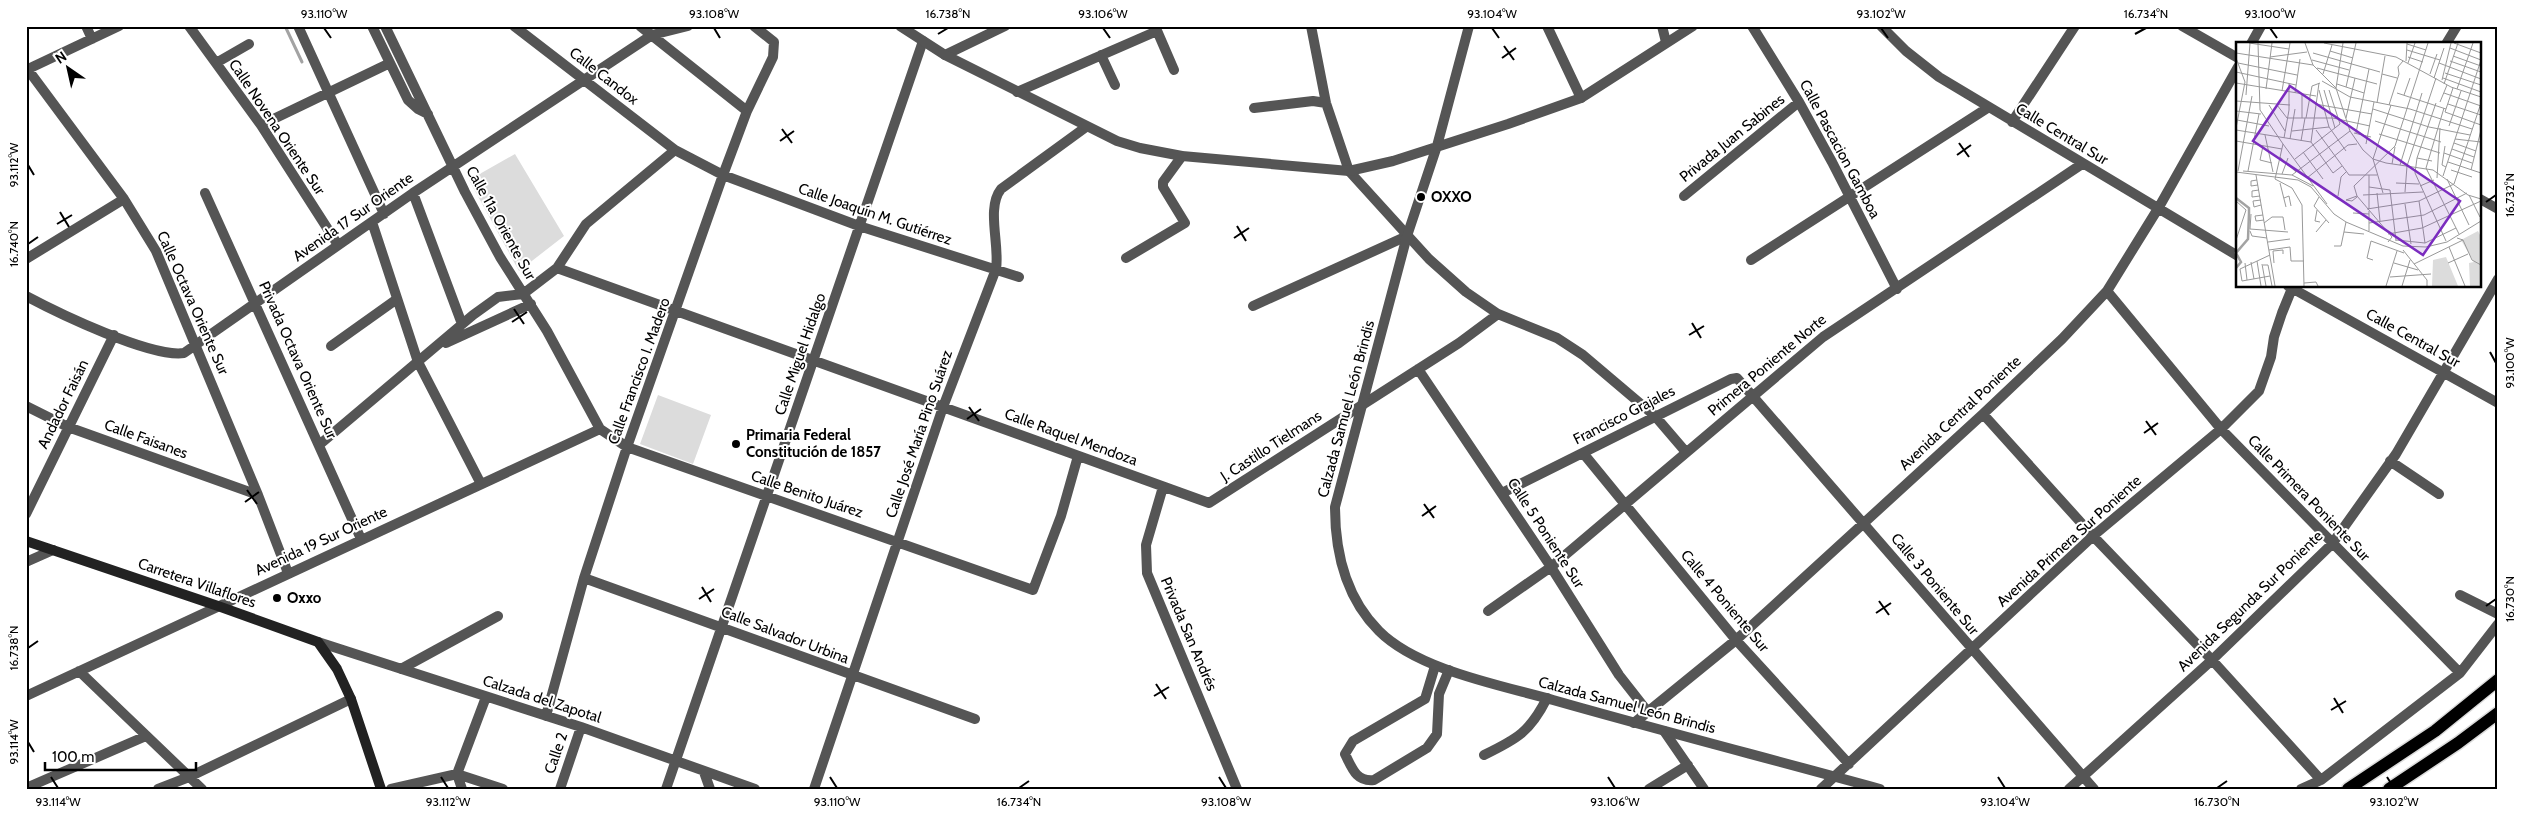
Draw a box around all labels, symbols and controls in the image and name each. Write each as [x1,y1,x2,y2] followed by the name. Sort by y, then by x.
[301,6,348,21] text: 93.110°W
[689,6,740,21] text: 93.108°W
[926,6,970,21] text: 16.738°N
[1078,6,1128,21] text: 93.106°W
[1467,6,1517,21] text: 93.104°W
[1856,6,1906,21] text: 93.102°W
[2124,6,2168,21] text: 16.734°N
[2244,6,2296,21] text: 93.100°W
[42,42,92,92] north arrow
[2236,42,2482,288] inset map
[566,43,642,109] street label: Calle Candox
[52,47,70,67] text: N
[225,56,329,198] street label: Calle Novena Oriente Sur
[1796,77,1885,222] street label: Calle Pascacion Gamboa
[1676,90,1788,186] street label: Privada Juan Sabines
[2013,99,2112,169] street label: Calle Central Sur
[6,142,21,187] text: 93.112°W
[462,163,540,283] street label: Calle 11a Oriente Sur
[289,169,417,265] street label: Avenida 17 Sur Oriente
[2502,173,2517,217] text: 16.732°N
[796,179,954,249] street label: Calle Joaquín M. Gutiérrez
[1431,188,1472,206] place label: OXXO
[1415,191,1427,203] marker: OXXO
[6,221,21,267] text: 16.740°N
[153,228,233,378] street label: Calle Octava Oriente Sur
[255,278,341,442] street label: Privada Octava Oriente Sur
[771,291,829,417] street label: Calle Miguel Hidalgo
[604,295,674,447] street label: Calle Francisco I. Madero
[2363,305,2463,371] street label: Calle Central Sur
[1704,310,1830,420] street label: Primera Poniente Norte
[1314,318,1378,500] street label: Calzada Samuel León Brindis
[2502,337,2517,389] text: 93.100°W
[882,348,956,520] street label: Calle José María Pino Suárez
[1895,352,2025,474] street label: Avenida Central Poniente
[34,356,92,452] street label: Andador Faisán
[1570,382,1678,448] street label: Francisco Grajales
[1002,405,1141,470] street label: Calle Raquel Mendoza
[1216,407,1325,486] street label: J. Castillo Tielmans
[102,416,190,462] street label: Calle Faisanes
[746,426,881,461] place label: Primaria Federal Constitución de 1857
[2244,431,2374,565] street label: Calle Primera Poniente Sur
[730,438,742,450] marker: Primaria Federal Constitución de 1857
[749,466,865,522] street label: Calle Benito Juárez
[1993,471,2145,611] street label: Avenida Primera Sur Poniente
[1504,475,1588,592] street label: Calle 5 Poniente Sur
[252,502,390,579] street label: Avenida 19 Sur Oriente
[2174,527,2326,675] street label: Avenida Segunda Sur Poniente
[1887,529,1983,639] street label: Calle 3 Poniente Sur
[1677,546,1773,656] street label: Calle 4 Poniente Sur
[136,554,258,612] street label: Carretera Villaflores
[1157,574,1221,694] street label: Privada San Andrés
[2502,576,2517,622] text: 16.730°N
[287,589,322,607] place label: Oxxo
[271,592,283,604] marker: Oxxo
[719,602,852,668] street label: Calle Salvador Urbina
[6,626,21,670] text: 16.738°N
[480,671,604,727] street label: Calzada del Zapotal
[1536,673,1718,737] street label: Calzada Samuel León Brindis
[6,719,21,765] text: 93.114°W
[541,730,571,776] street label: Calle 2
[45,740,196,772] scale bar
[52,748,94,766] text: 100 m
[35,794,81,809] text: 93.114°W
[426,794,471,809] text: 93.112°W
[814,794,861,809] text: 93.110°W
[997,794,1041,809] text: 16.734°N
[1201,794,1252,809] text: 93.108°W
[1590,794,1640,809] text: 93.106°W
[1980,794,2030,809] text: 93.104°W
[2194,794,2240,809] text: 16.730°N
[2369,794,2419,809] text: 93.102°W

